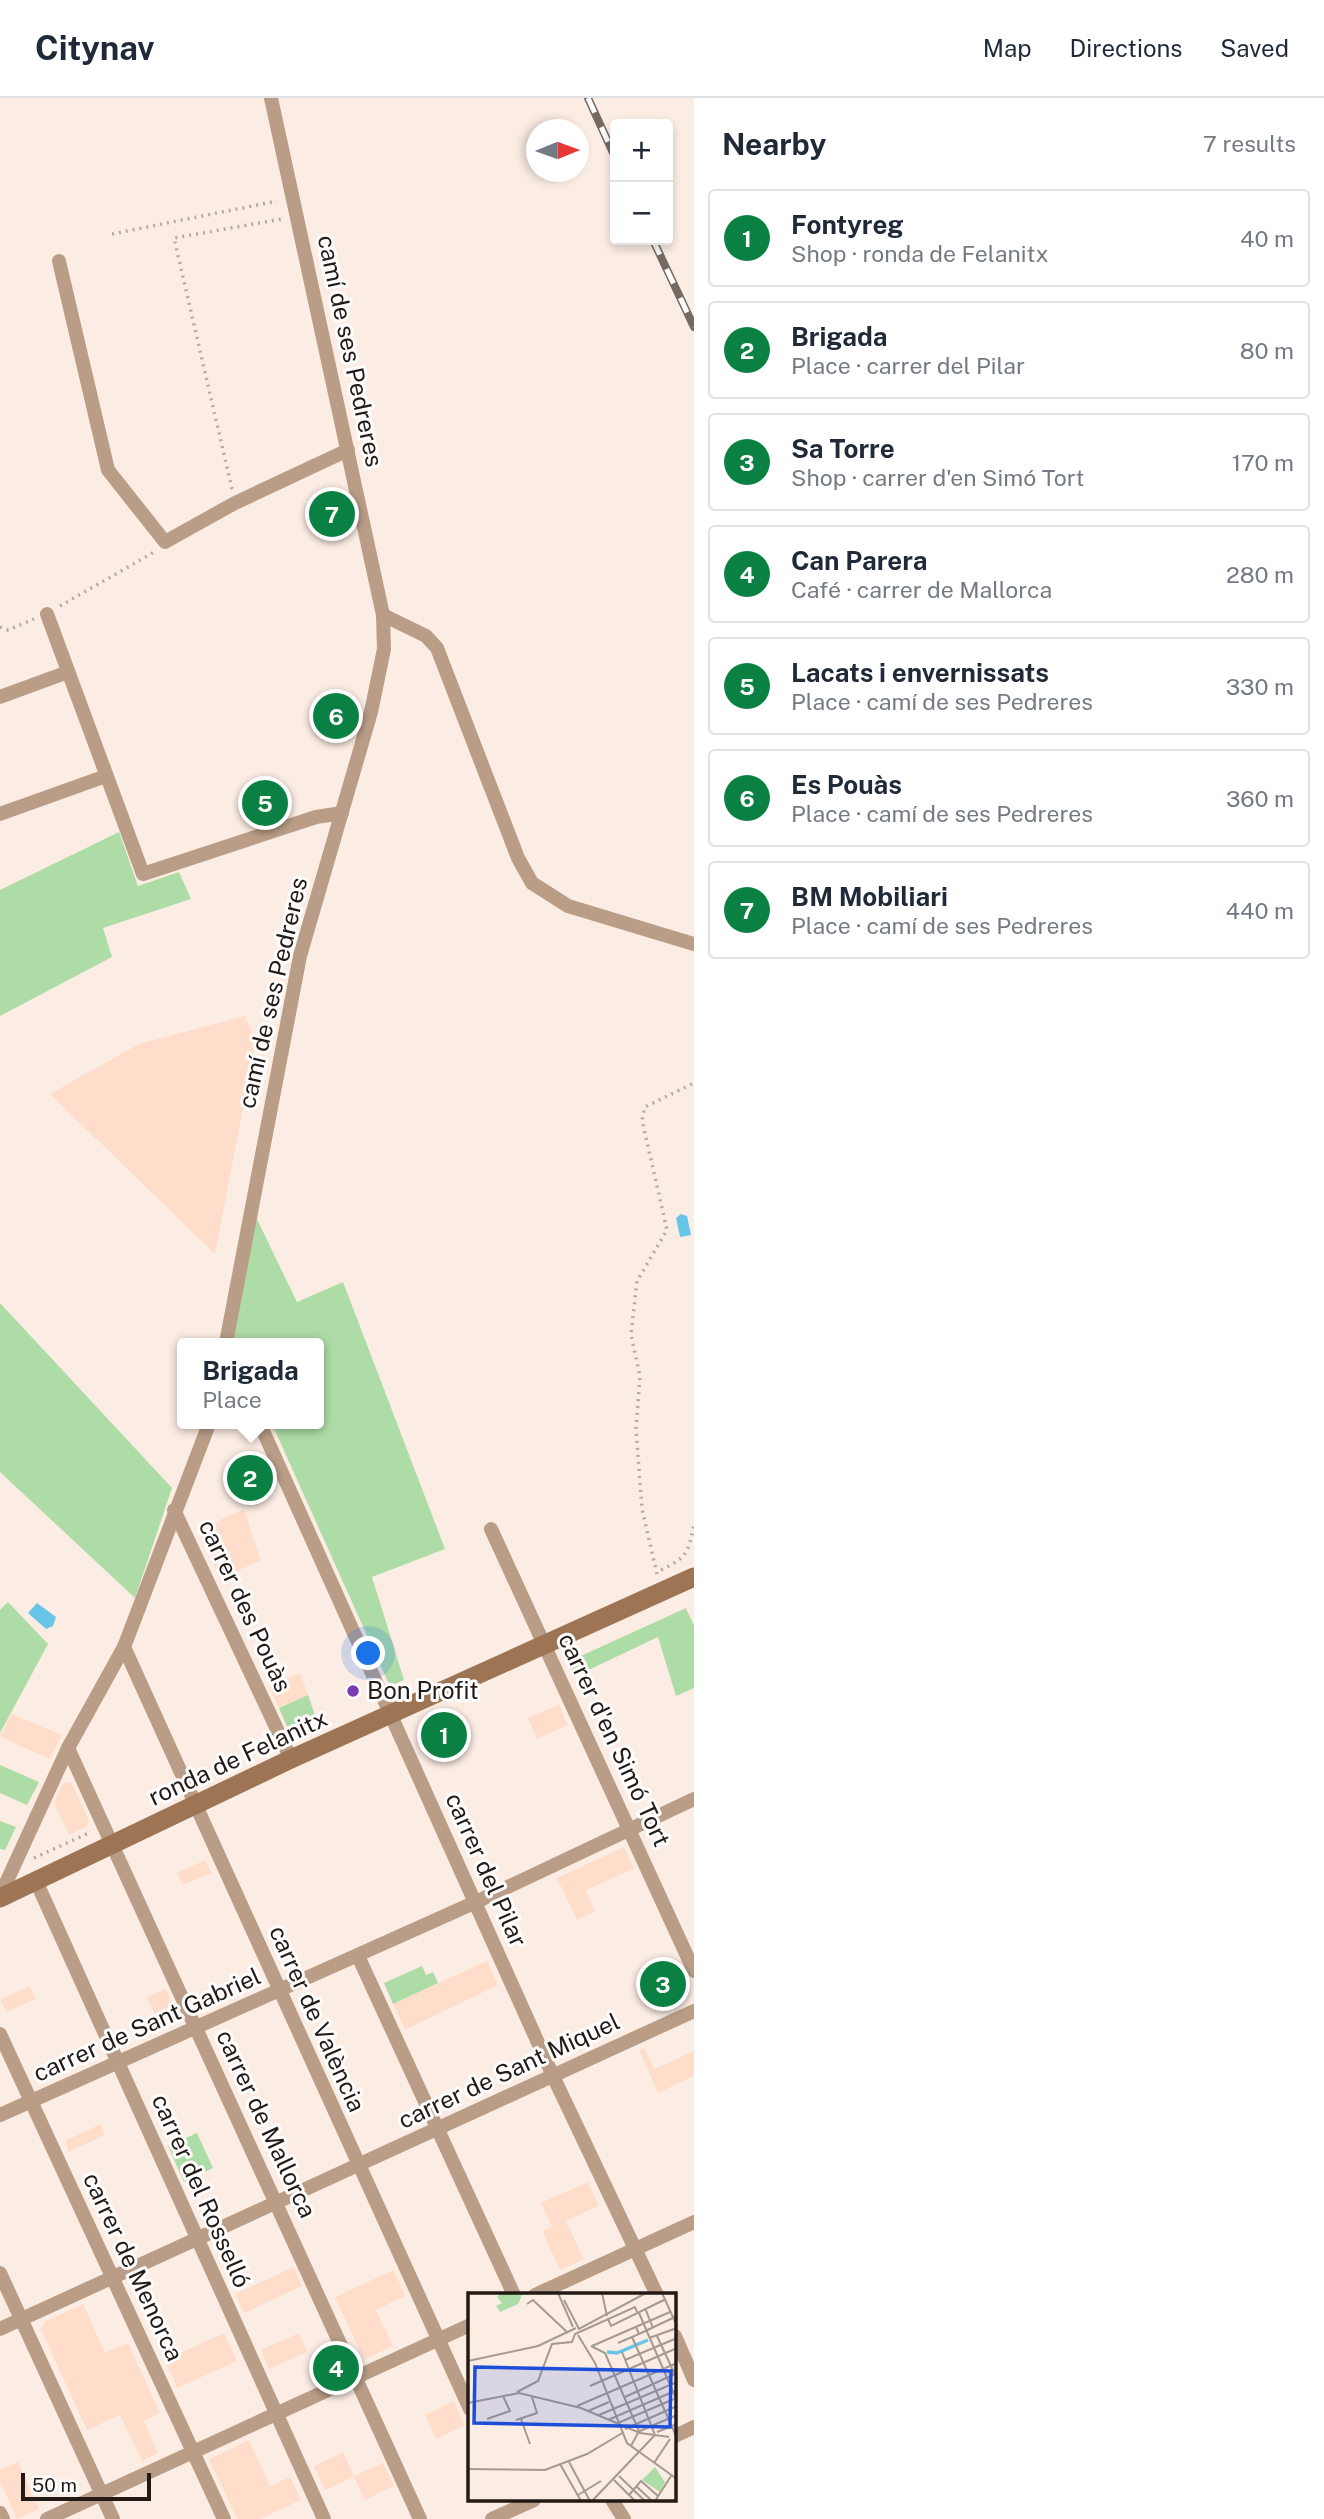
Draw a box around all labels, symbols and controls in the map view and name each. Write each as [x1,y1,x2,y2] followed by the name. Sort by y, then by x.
[35,29,155,67] text: Citynav
[983,34,1032,62] text: Map
[1070,34,1182,62] text: Directions
[1220,34,1289,62] text: Saved
[526,119,589,182] north arrow
[610,119,673,245] map controls
[610,119,673,182] button: +
[722,126,826,162] text: Nearby
[1203,130,1296,157] text: 7 results
[610,182,673,245] button: −
[791,209,904,240] text: Fontyreg
[742,225,752,252] text: 1
[1240,225,1294,252] text: 40 m
[313,232,389,469] street label: camí de ses Pedreres
[791,240,1048,267] text: Shop · ronda de Felanitx
[791,321,888,352] text: Brigada
[740,337,754,364] text: 2
[1240,337,1294,364] text: 80 m
[791,352,1025,379] text: Place · carrer del Pilar
[791,433,895,464] text: Sa Torre
[739,449,755,476] text: 3
[1232,449,1294,476] text: 170 m
[791,464,1084,491] text: Shop · carrer d'en Simó Tort
[309,488,355,540] pin: 7
[791,545,927,576] text: Can Parera
[739,561,755,588] text: 4
[1226,561,1294,588] text: 280 m
[791,576,1052,603] text: Café · carrer de Mallorca
[791,657,1049,688] text: Lacats i envernissats
[739,673,755,700] text: 5
[1226,673,1294,700] text: 330 m
[791,688,1093,715] text: Place · camí de ses Pedreres
[313,690,359,742] pin: 6
[791,769,902,800] text: Es Pouàs
[242,777,288,829] pin: 5
[739,785,755,812] text: 6
[1226,785,1294,812] text: 360 m
[791,800,1093,827] text: Place · camí de ses Pedreres
[232,875,312,1111] street label: camí de ses Pedreres
[791,881,948,912] text: BM Mobiliari
[740,897,754,924] text: 7
[1226,897,1294,924] text: 440 m
[791,912,1093,939] text: Place · camí de ses Pedreres
[177,1338,324,1429] popup
[202,1355,299,1386] text: Brigada
[202,1386,262,1413] text: Place
[227,1452,273,1504] pin: 2
[194,1515,298,1696] street label: carrer des Pouàs
[553,1629,677,1851] street label: carrer d'en Simó Tort
[351,1636,385,1670] your location
[367,1676,479,1704] place label: Bon Profit
[345,1683,361,1699] marker: Bon Profit
[144,1703,331,1811] street label: ronda de Felanitx
[421,1709,467,1761] pin: 1
[440,1788,533,1951] street label: carrer del Pilar
[264,1921,372,2116] street label: carrer de València
[640,1958,686,2010] pin: 3
[29,1961,265,2087] street label: carrer de Sant Gabriel
[394,2007,624,2134] street label: carrer de Sant Miquel
[211,2025,323,2222] street label: carrer de Mallorca
[147,2090,257,2292] street label: carrer del Rosselló
[78,2168,190,2365] street label: carrer de Menorca
[468,2293,676,2502] inset map
[313,2342,359,2394] pin: 4
[21,2470,150,2502] scale bar
[32,2474,77,2496] text: 50 m

